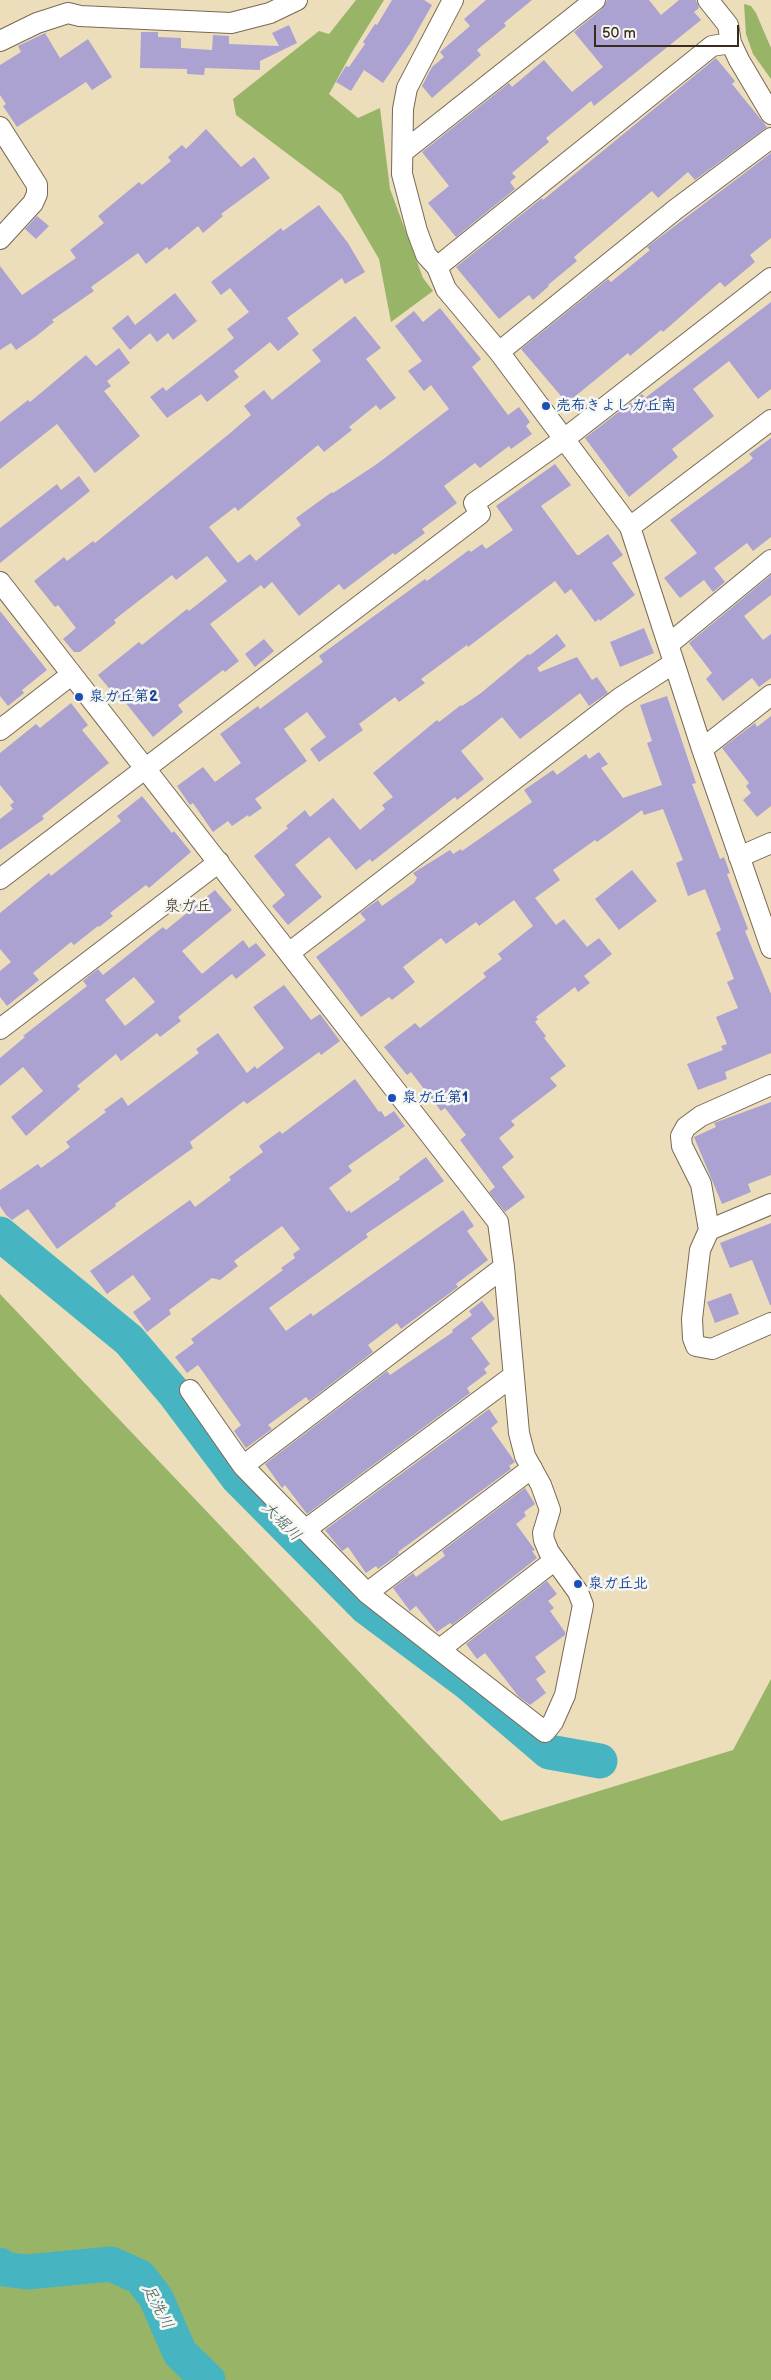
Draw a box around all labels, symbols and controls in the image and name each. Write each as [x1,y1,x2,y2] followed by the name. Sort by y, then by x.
[596,15,741,47] scale bar
[602,24,636,43] text: 50 m
[556,397,676,415] place label: 売布きよしガ丘南
[540,400,552,412] marker: 売布きよしガ丘南
[89,688,158,706] place label: 泉ガ丘第2
[73,691,85,703] marker: 泉ガ丘第2
[164,897,212,917] district label: 泉ガ丘
[402,1089,468,1107] place label: 泉ガ丘第1
[386,1092,398,1104] marker: 泉ガ丘第1
[257,1498,305,1546] water label: 大堀川
[588,1575,648,1593] place label: 泉ガ丘北
[572,1578,584,1590] marker: 泉ガ丘北
[137,2281,177,2333] water label: 足洗川

